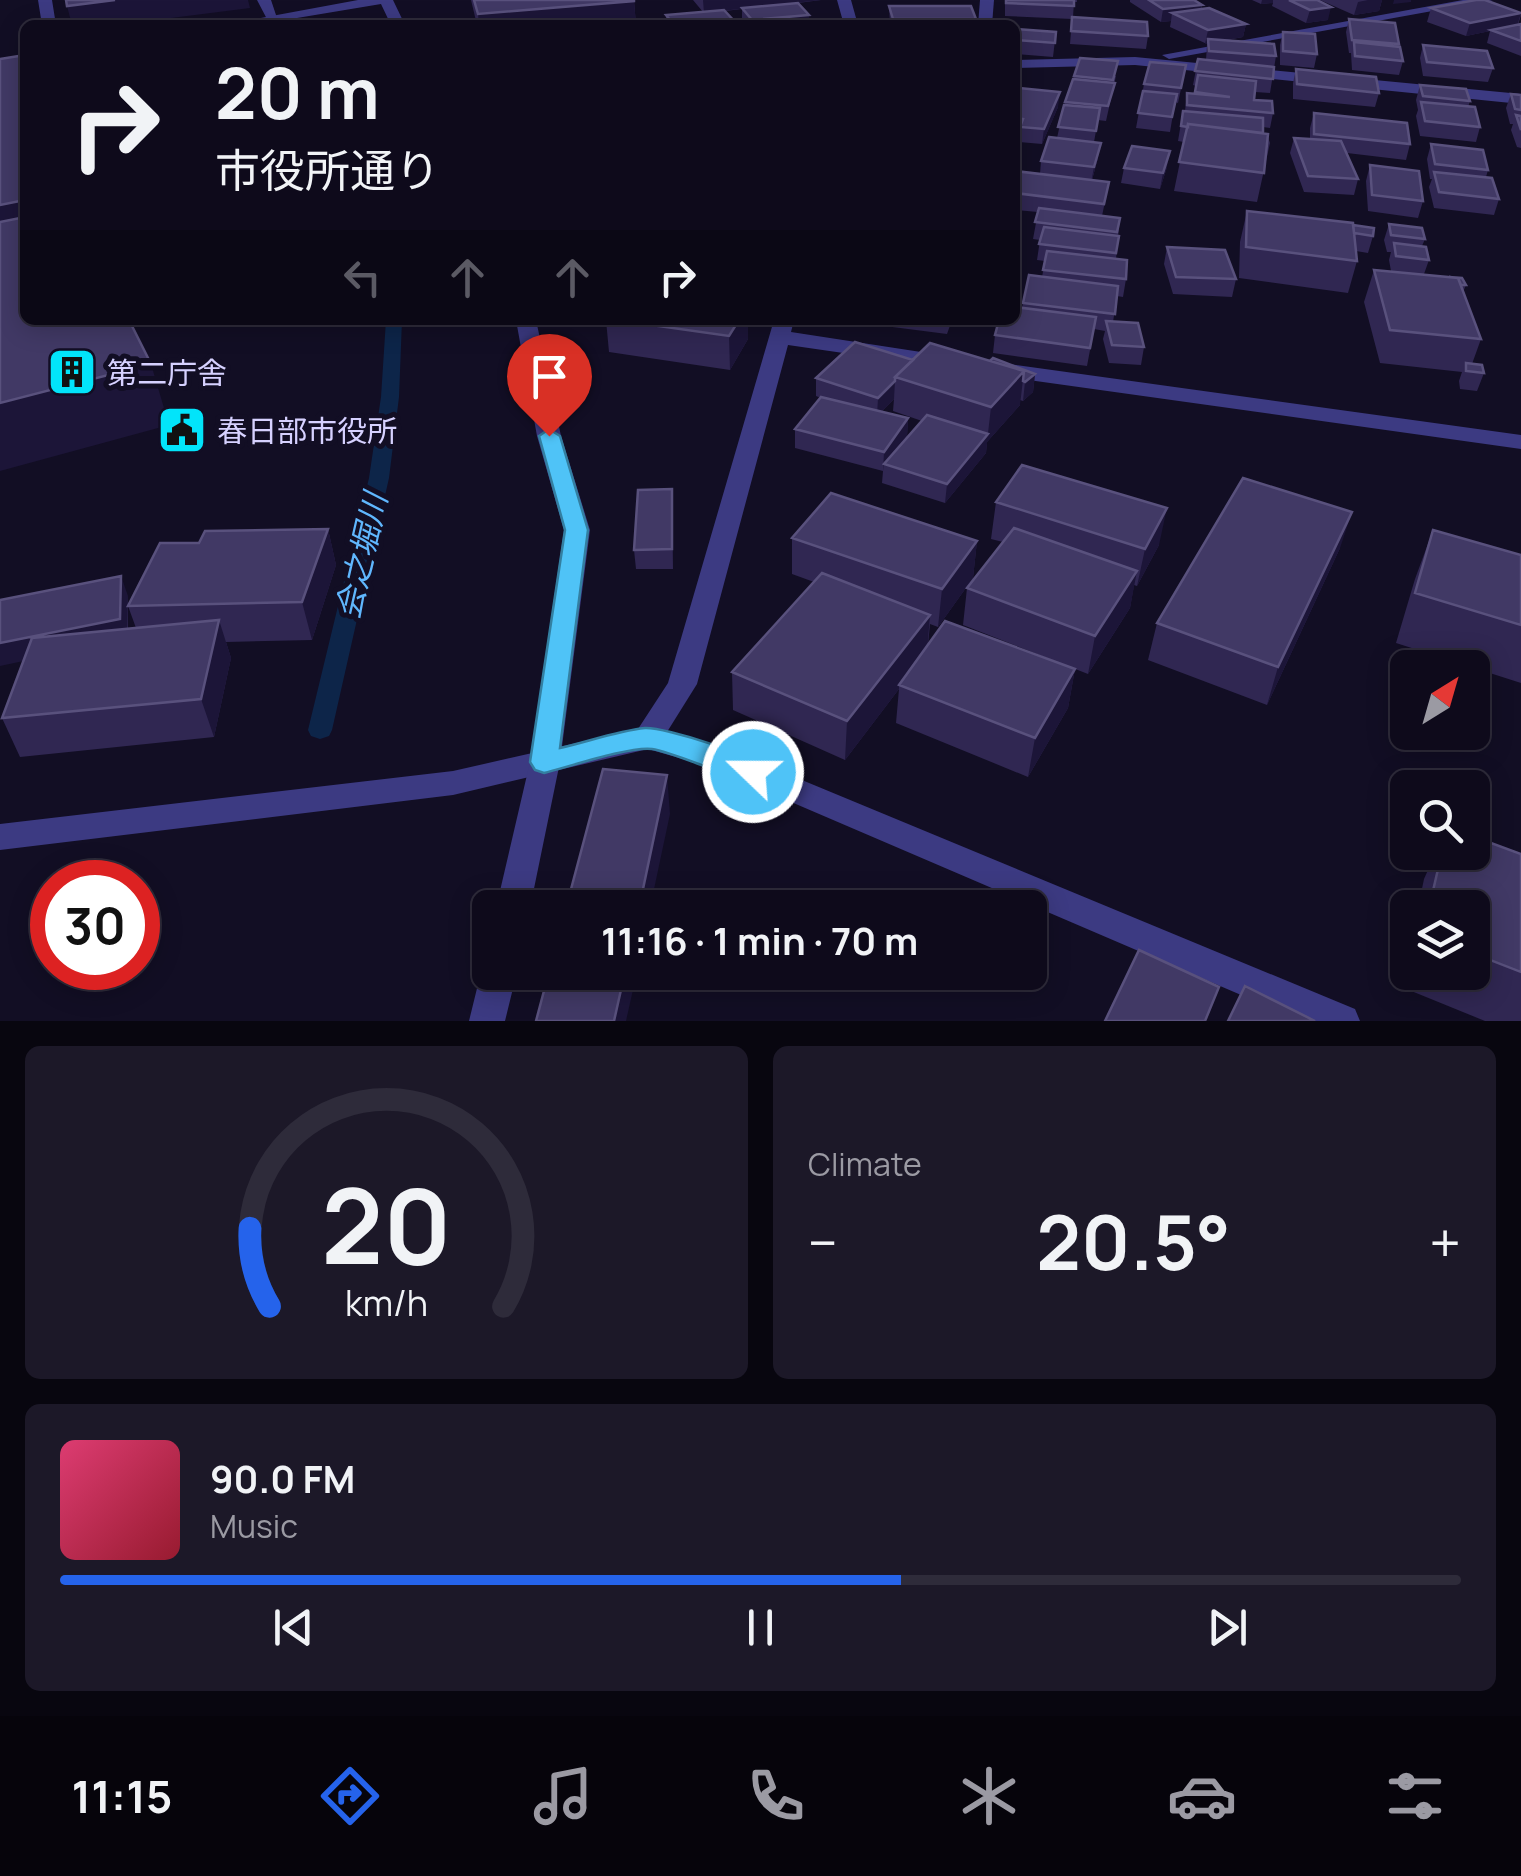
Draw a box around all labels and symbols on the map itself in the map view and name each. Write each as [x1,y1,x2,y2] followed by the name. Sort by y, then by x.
[507,334,592,437] pin
[46,346,98,398] building icon: 第二庁舎
[107,352,227,393] place label: 第二庁舎
[156,404,208,456] public building icon: 春日部市役所
[217,410,397,451] place label: 春日部市役所
[325,486,398,623] water label: 会之堀川
[1390,650,1490,750] north arrow
[701,720,805,824] position arrow
[30,860,160,990] speed limit sign: 30

